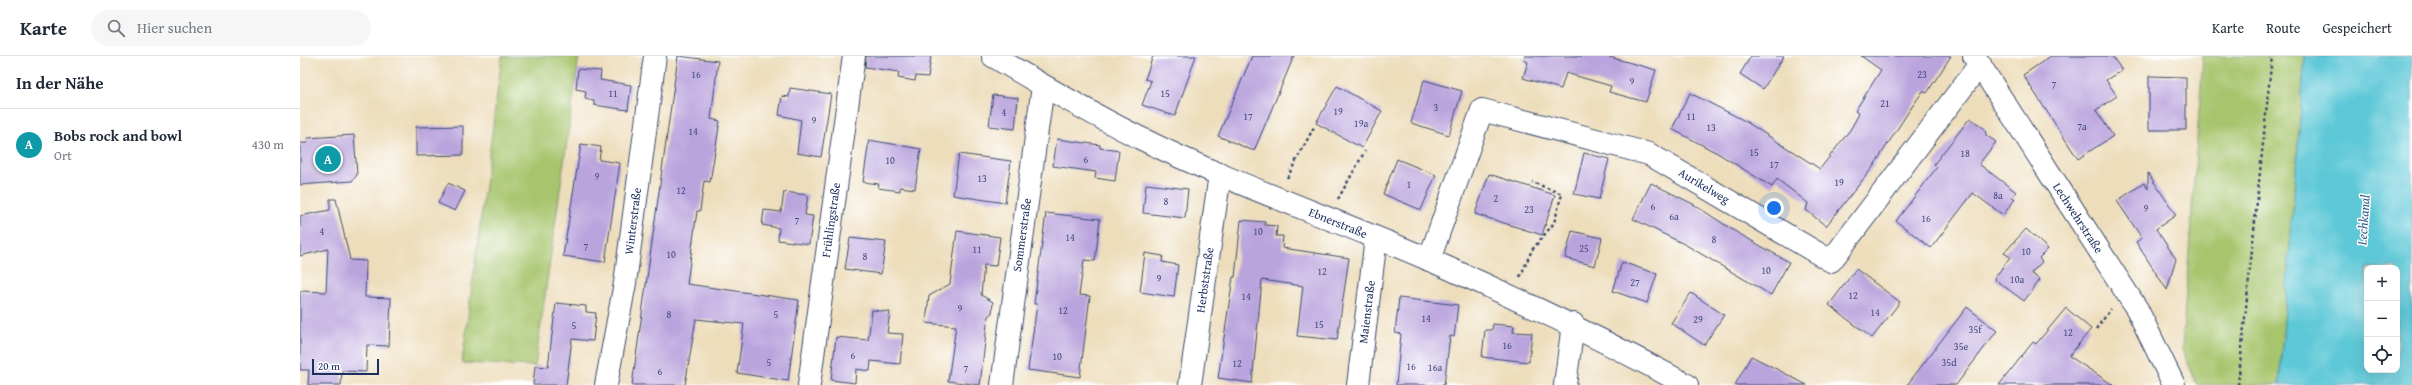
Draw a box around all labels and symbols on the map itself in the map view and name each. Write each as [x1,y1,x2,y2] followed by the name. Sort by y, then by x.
[691,67,701,82] house number: 16
[1917,67,1927,82] house number: 23
[1630,74,1635,89] house number: 9
[2052,77,2057,92] house number: 7
[608,86,618,101] house number: 11
[1160,86,1170,101] house number: 15
[1880,96,1890,111] house number: 21
[1434,100,1439,115] house number: 3
[1333,104,1343,119] house number: 19
[1002,105,1007,120] house number: 4
[1243,109,1253,124] house number: 17
[1686,109,1696,124] house number: 11
[812,113,817,128] house number: 9
[1354,116,1368,131] house number: 19a
[2077,119,2087,134] house number: 7a
[1706,120,1716,135] house number: 13
[688,124,698,139] house number: 14
[315,144,341,174] pin: A
[1749,145,1759,160] house number: 15
[1960,146,1970,161] house number: 18
[1084,152,1089,167] house number: 6
[885,153,895,168] house number: 10
[1769,157,1779,172] house number: 17
[1676,164,1733,208] street label: Aurikelweg
[595,169,600,184] house number: 9
[977,171,987,186] house number: 13
[1834,175,1844,190] house number: 19
[1407,177,1412,192] house number: 1
[2049,179,2108,257] street label: Lechwehrstraße
[817,181,844,259] street label: Frühlingstraße
[676,183,686,198] house number: 12
[620,186,645,255] street label: Winterstraße
[1993,188,2003,203] house number: 8a
[1494,191,1499,206] house number: 2
[1164,194,1169,209] house number: 8
[2352,194,2375,247] water label: Lechkanal
[1008,197,1035,273] street label: Sommerstraße
[1764,198,1784,218] your location
[1651,199,1656,214] house number: 6
[2144,201,2149,216] house number: 9
[1524,202,1534,217] house number: 23
[1306,203,1370,242] street label: Ebnerstraße
[1669,209,1679,224] house number: 6a
[1921,211,1931,226] house number: 16
[795,213,800,228] house number: 7
[320,224,325,239] house number: 4
[1253,224,1263,239] house number: 10
[1065,230,1075,245] house number: 14
[1712,232,1717,247] house number: 8
[584,239,589,254] house number: 7
[1579,241,1589,256] house number: 25
[972,242,982,257] house number: 11
[2021,244,2031,259] house number: 10
[1192,246,1218,314] street label: Herbststraße
[666,247,676,262] house number: 10
[863,249,868,264] house number: 8
[1761,263,1771,278] house number: 10
[1317,264,1327,279] house number: 12
[1157,271,1162,286] house number: 9
[2010,272,2024,287] house number: 10a
[1630,275,1640,290] house number: 27
[1354,279,1379,344] street label: Maienstraße
[1848,288,1858,303] house number: 12
[1241,289,1251,304] house number: 14
[958,301,963,316] house number: 9
[1058,303,1068,318] house number: 12
[1870,305,1880,320] house number: 14
[667,307,672,322] house number: 8
[774,307,779,322] house number: 5
[1421,311,1431,326] house number: 14
[1693,312,1703,327] house number: 29
[1314,317,1324,332] house number: 15
[572,318,577,333] house number: 5
[1969,322,1983,337] house number: 35f
[2063,325,2073,340] house number: 12
[1502,338,1512,353] house number: 16
[1954,339,1968,354] house number: 35e
[851,348,856,363] house number: 6
[1052,349,1062,364] house number: 10
[767,355,772,370] house number: 5
[1942,355,1957,370] house number: 35d
[1232,356,1242,371] house number: 12
[312,357,379,376] scale bar
[1406,359,1416,374] house number: 16
[1428,360,1442,375] house number: 16a
[964,361,969,376] house number: 7
[658,364,663,379] house number: 6

